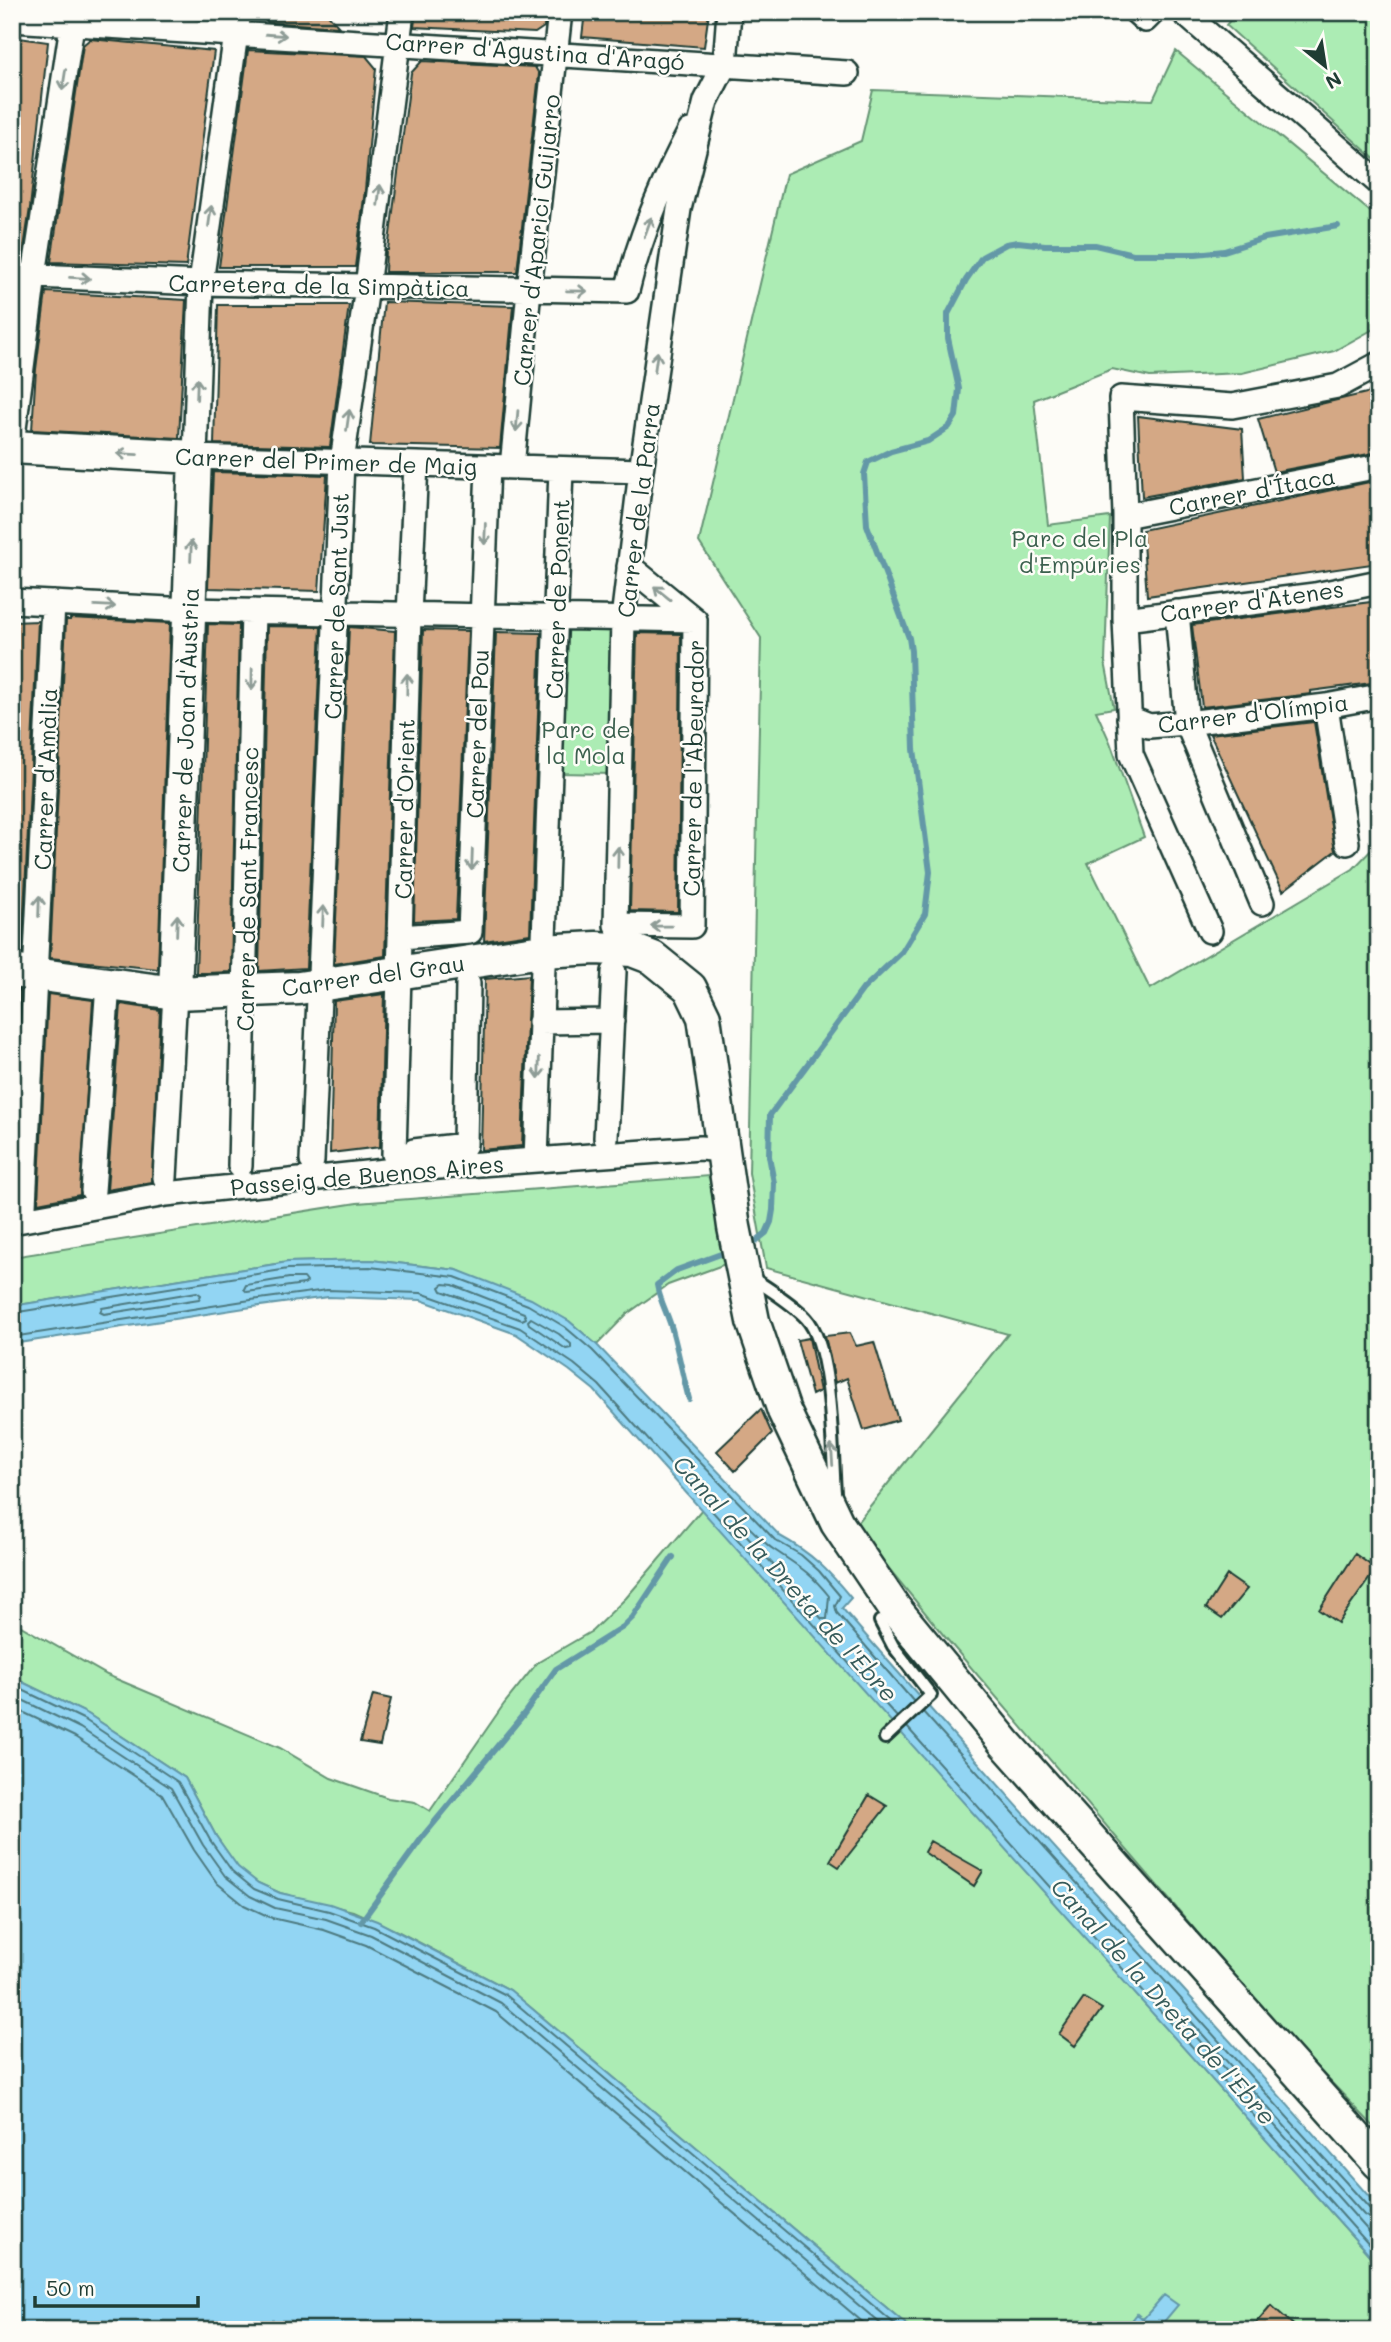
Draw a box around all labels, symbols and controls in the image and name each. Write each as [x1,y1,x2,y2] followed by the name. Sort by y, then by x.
[384,26,686,76] street label: Carrer d'Agustina d'Aragó
[264,29,287,42] one-way arrow
[1290,32,1360,102] north arrow
[1321,67,1346,96] text: N
[57,68,70,91] one-way arrow
[506,93,566,387] street label: Carrer d'Aparici Guijarro
[373,184,386,207] one-way arrow
[204,205,217,228] one-way arrow
[642,216,655,238] one-way arrow
[168,267,470,303] street label: Carretera de la Simpàtica
[69,271,92,284] one-way arrow
[565,284,588,298] one-way arrow
[650,351,663,374] one-way arrow
[191,378,204,401] one-way arrow
[610,401,666,619] street label: Carrer de la Parra
[342,409,355,432] one-way arrow
[510,409,523,432] one-way arrow
[174,441,478,481] street label: Carrer del Primer de Maig
[116,447,139,460] one-way arrow
[1166,460,1338,522] street label: Carrer d'Ítaca
[317,492,355,720] street label: Carrer de Sant Just
[539,498,575,700] street label: Carrer de Ponent
[479,523,492,546] one-way arrow
[1012,523,1148,579] park label: Parc del Pla d'Empúries
[185,539,198,562] one-way arrow
[1158,573,1346,629] street label: Carrer d'Atenes
[654,585,672,601] one-way arrow
[165,587,205,873] street label: Carrer de Joan d'Àustria
[93,599,116,612] one-way arrow
[676,639,710,897] street label: Carrer de l'Abeurador
[459,649,495,819] street label: Carrer del Pou
[245,668,259,691] one-way arrow
[400,673,413,696] one-way arrow
[1156,686,1350,740] street label: Carrer d'Olímpia
[27,687,63,871] street label: Carrer d'Amàlia
[541,714,631,770] park label: Parc de la Mola
[387,718,421,900] street label: Carrer d'Orient
[230,746,264,1032] street label: Carrer de Sant Francesc
[611,846,624,869] one-way arrow
[466,848,479,871] one-way arrow
[33,895,46,918] one-way arrow
[317,905,330,928] one-way arrow
[171,914,184,937] one-way arrow
[649,919,672,933] one-way arrow
[280,947,466,1003] street label: Carrer del Grau
[532,1056,546,1079] one-way arrow
[229,1148,505,1202] street label: Passeig de Buenos Aires
[825,1445,838,1467] one-way arrow
[667,1448,905,1708] water label: Canal de la Dreta de l'Ebre
[1045,1871,1283,2131] water label: Canal de la Dreta de l'Ebre
[35,2265,198,2309] scale bar
[46,2274,95,2301] text: 50 m

